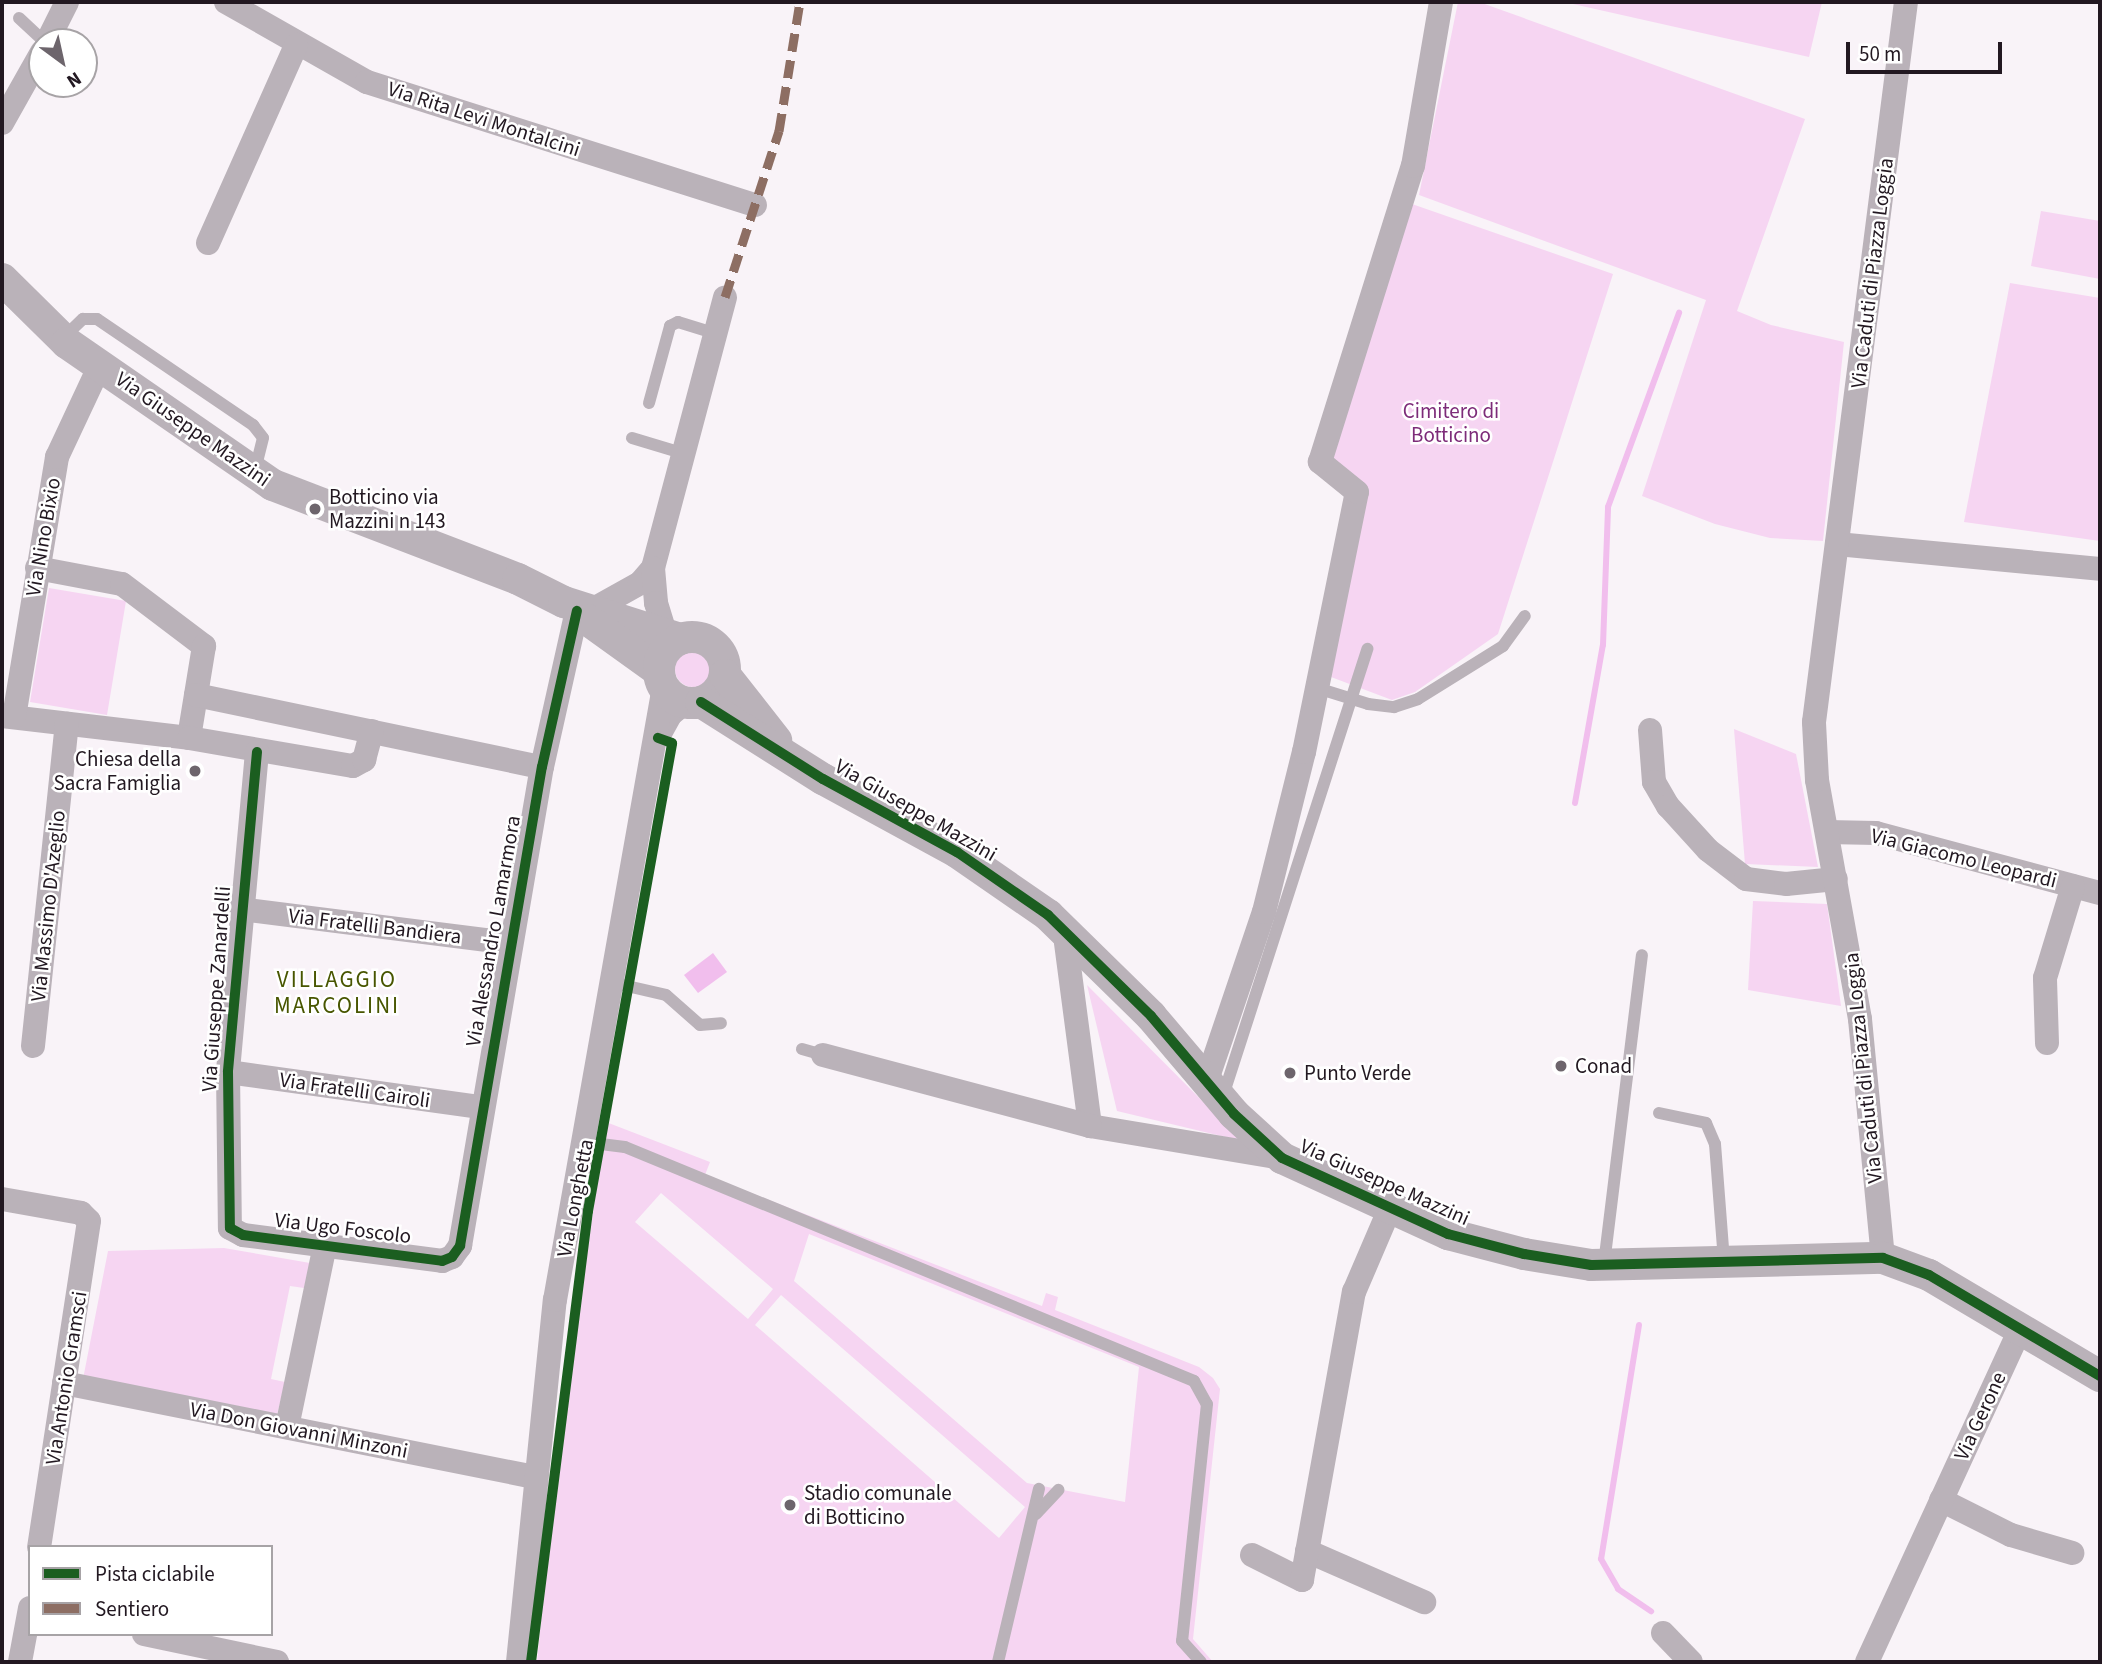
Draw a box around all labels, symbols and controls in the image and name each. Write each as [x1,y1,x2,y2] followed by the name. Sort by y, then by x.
[28,28,98,98] north arrow
[1850,28,2006,72] scale bar
[1859,39,1901,69] text: 50 m
[61,65,86,94] text: N
[384,76,584,162] street label: Via Rita Levi Montalcini
[1845,156,1899,390] street label: Via Caduti di Piazza Loggia
[111,366,275,492] street label: Via Giuseppe Mazzini
[1403,398,1499,448] park label: Cimitero di Botticino
[20,476,66,598] street label: Via Nino Bixio
[329,484,446,534] place label: Botticino via Mazzini n 143
[307,501,323,517] marker: Botticino via Mazzini n 143
[54,746,181,796] place label: Chiesa della Sacra Famiglia
[830,753,1002,867] street label: Via Giuseppe Mazzini
[187,763,203,779] marker: Chiesa della Sacra Famiglia
[25,809,71,1003] street label: Via Massimo D'Azeglio
[460,814,526,1048] street label: Via Alessandro Lamarmora
[1868,823,2060,893] street label: Via Giacomo Leopardi
[196,885,236,1093] street label: Via Giuseppe Zanardelli
[287,903,463,949] street label: Via Fratelli Bandiera
[1838,951,1888,1185] street label: Via Caduti di Piazza Loggia
[275,966,399,1020] district label: VILLAGGIO MARCOLINI
[1575,1053,1632,1079] place label: Conad
[1553,1058,1569,1074] marker: Conad
[1304,1060,1411,1086] place label: Punto Verde
[1282,1065,1298,1081] marker: Punto Verde
[278,1067,432,1113] street label: Via Fratelli Cairoli
[1296,1133,1474,1231] street label: Via Giuseppe Mazzini
[551,1137,599,1259] street label: Via Longhetta
[273,1207,413,1249] street label: Via Ugo Foscolo
[40,1289,92,1467] street label: Via Antonio Gramsci
[1949,1368,2011,1464] street label: Via Gerone
[188,1397,410,1463] street label: Via Don Giovanni Minzoni
[804,1480,952,1530] place label: Stadio comunale di Botticino
[782,1497,798,1513] marker: Stadio comunale di Botticino
[28,1545,273,1636] legend
[95,1559,215,1589] text: Pista ciclabile
[95,1594,169,1624] text: Sentiero

